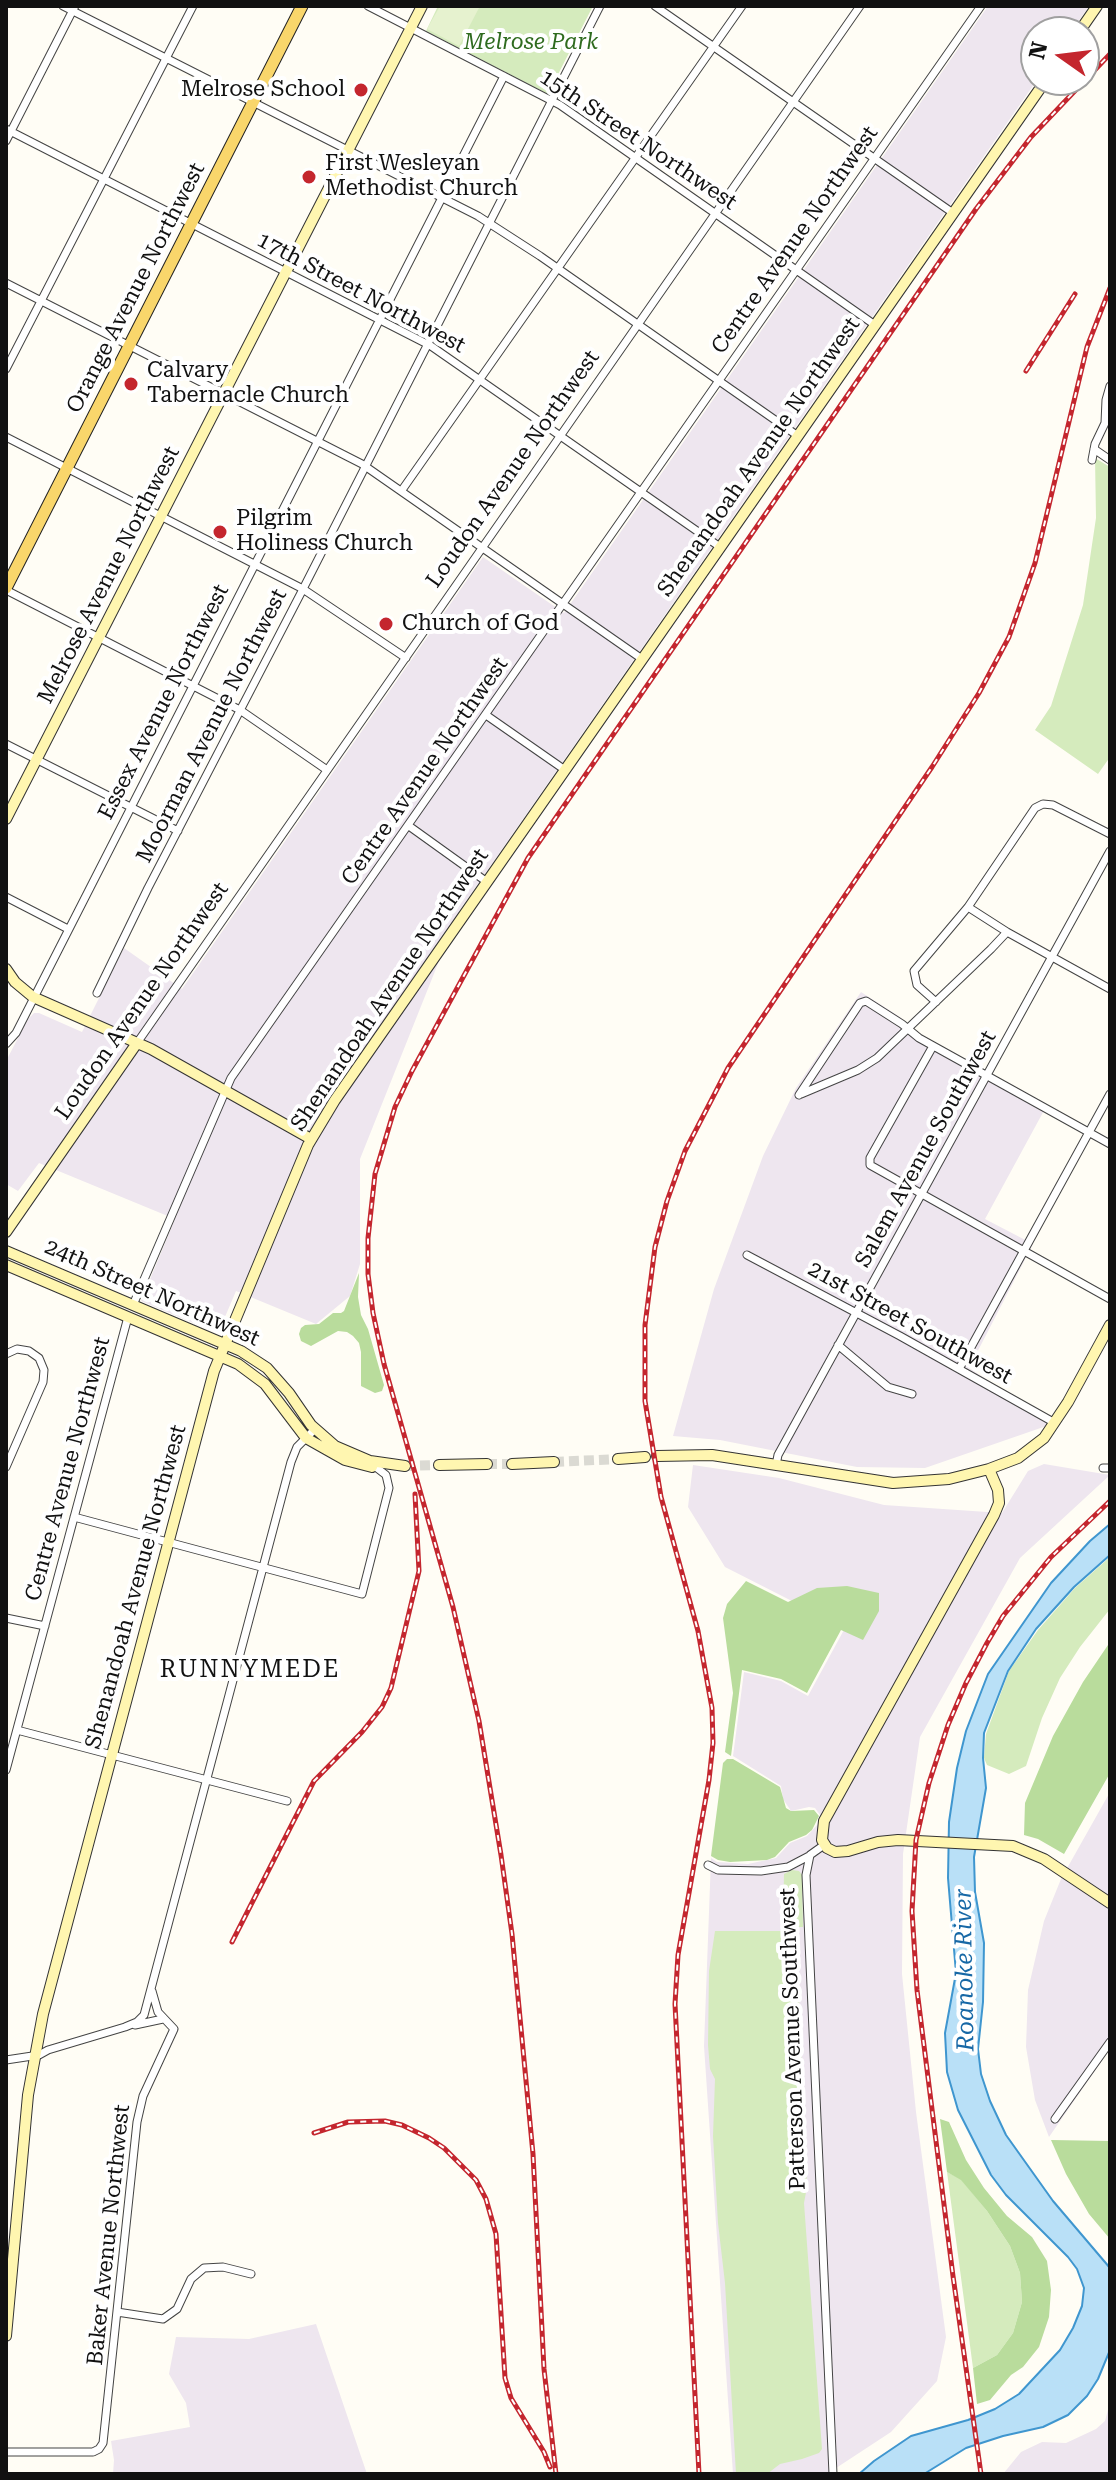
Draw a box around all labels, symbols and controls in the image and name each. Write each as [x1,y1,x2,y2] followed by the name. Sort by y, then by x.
[1020,16,1100,96] north arrow
[464,30,598,56] park label: Melrose Park
[1024,39,1052,62] text: N
[534,64,742,216] street label: 15th Street Northwest
[181,77,345,103] place label: Melrose School
[352,81,370,99] marker: Melrose School
[706,121,884,359] street label: Centre Avenue Northwest
[325,151,518,202] place label: First Wesleyan Methodist Church
[61,158,211,418] street label: Orange Avenue Northwest
[300,168,318,186] marker: First Wesleyan Methodist Church
[252,227,470,359] street label: 17th Street Northwest
[652,312,866,602] street label: Shenandoah Avenue Northwest
[421,345,605,593] street label: Loudon Avenue Northwest
[147,358,349,410] place label: Calvary Tabernacle Church
[122,375,140,393] marker: Calvary Tabernacle Church
[33,442,185,708] street label: Melrose Avenue Northwest
[236,506,413,558] place label: Pilgrim Holiness Church
[211,523,229,541] marker: Pilgrim Holiness Church
[93,580,235,824] street label: Essex Avenue Northwest
[131,585,293,867] street label: Moorman Avenue Northwest
[402,611,559,637] place label: Church of God
[377,615,395,633] marker: Church of God
[336,652,514,890] street label: Centre Avenue Northwest
[285,844,495,1136] street label: Shenandoah Avenue Northwest
[50,877,234,1125] street label: Loudon Avenue Northwest
[850,1026,1002,1272] street label: Salem Avenue Southwest
[41,1234,263,1352] street label: 24th Street Northwest
[803,1256,1017,1390] street label: 21st Street Southwest
[20,1334,116,1604] street label: Centre Avenue Northwest
[80,1422,192,1752] street label: Shenandoah Avenue Northwest
[160,1656,340,1684] district label: RUNNYMEDE
[775,1887,811,2191] street label: Patterson Avenue Southwest
[949,1888,981,2052] water label: Roanoke River
[82,2103,136,2367] street label: Baker Avenue Northwest

